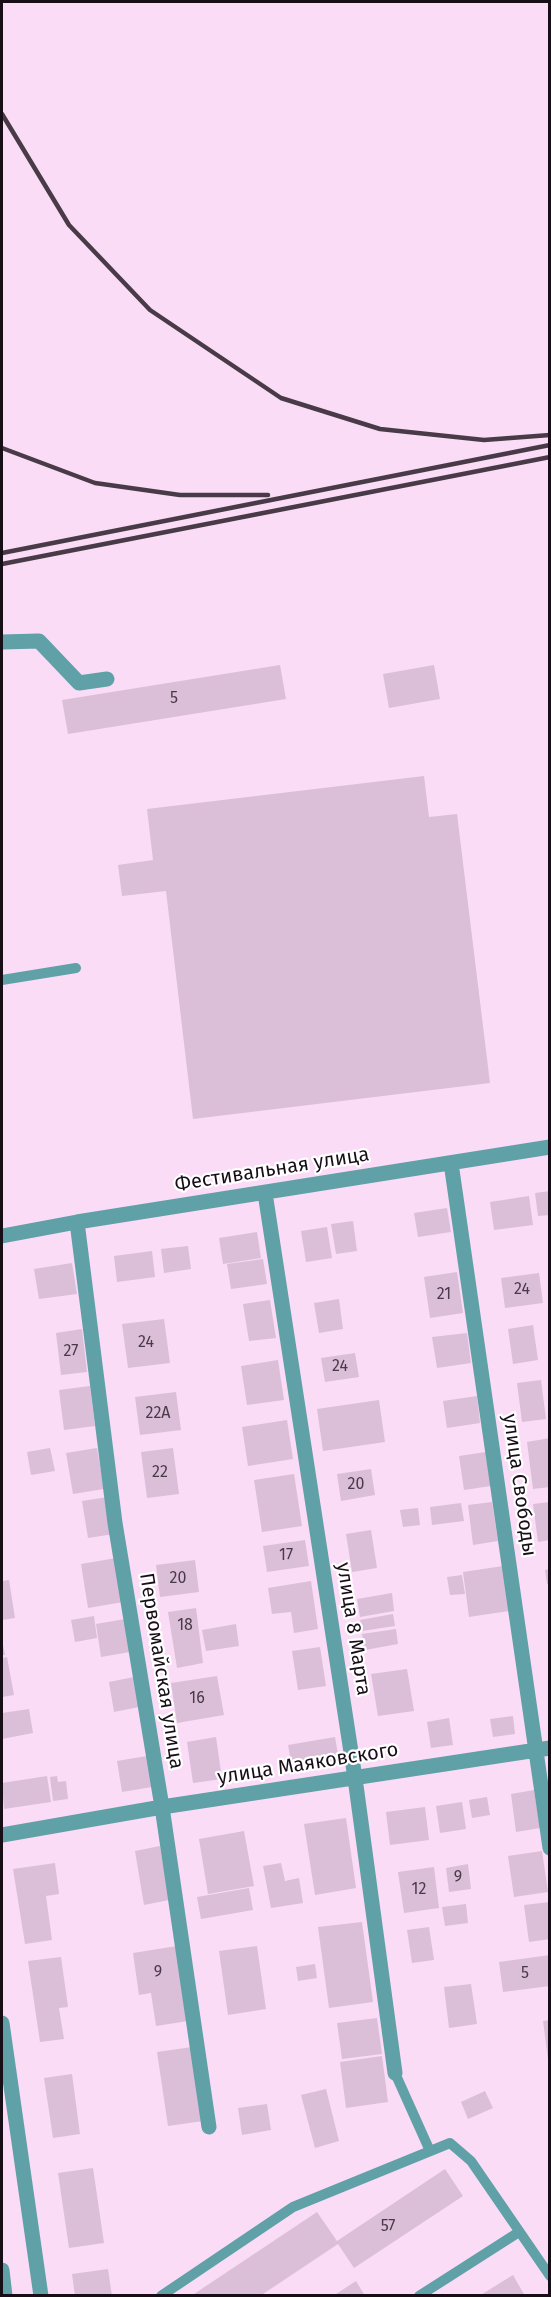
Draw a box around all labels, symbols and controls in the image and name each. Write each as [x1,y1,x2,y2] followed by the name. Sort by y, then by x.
[170,689,178,709] house number: 5
[173,1143,371,1197] street label: Фестивальная улица
[514,1280,530,1300] house number: 24
[437,1285,451,1305] house number: 21
[138,1333,154,1353] house number: 24
[64,1342,78,1362] house number: 27
[332,1357,348,1377] house number: 24
[145,1404,171,1424] house number: 22А
[497,1412,541,1558] street label: улица Свободы
[152,1463,168,1483] house number: 22
[348,1475,364,1495] house number: 20
[279,1546,293,1566] house number: 17
[331,1561,375,1697] street label: улица 8 Марта
[170,1569,186,1589] house number: 20
[134,1571,188,1771] street label: Первомайская улица
[177,1616,193,1636] house number: 18
[189,1689,205,1709] house number: 16
[216,1738,400,1790] street label: улица Маяковского
[454,1868,462,1888] house number: 9
[412,1880,426,1900] house number: 12
[154,1963,162,1983] house number: 9
[521,1964,529,1984] house number: 5
[381,2217,395,2237] house number: 57

